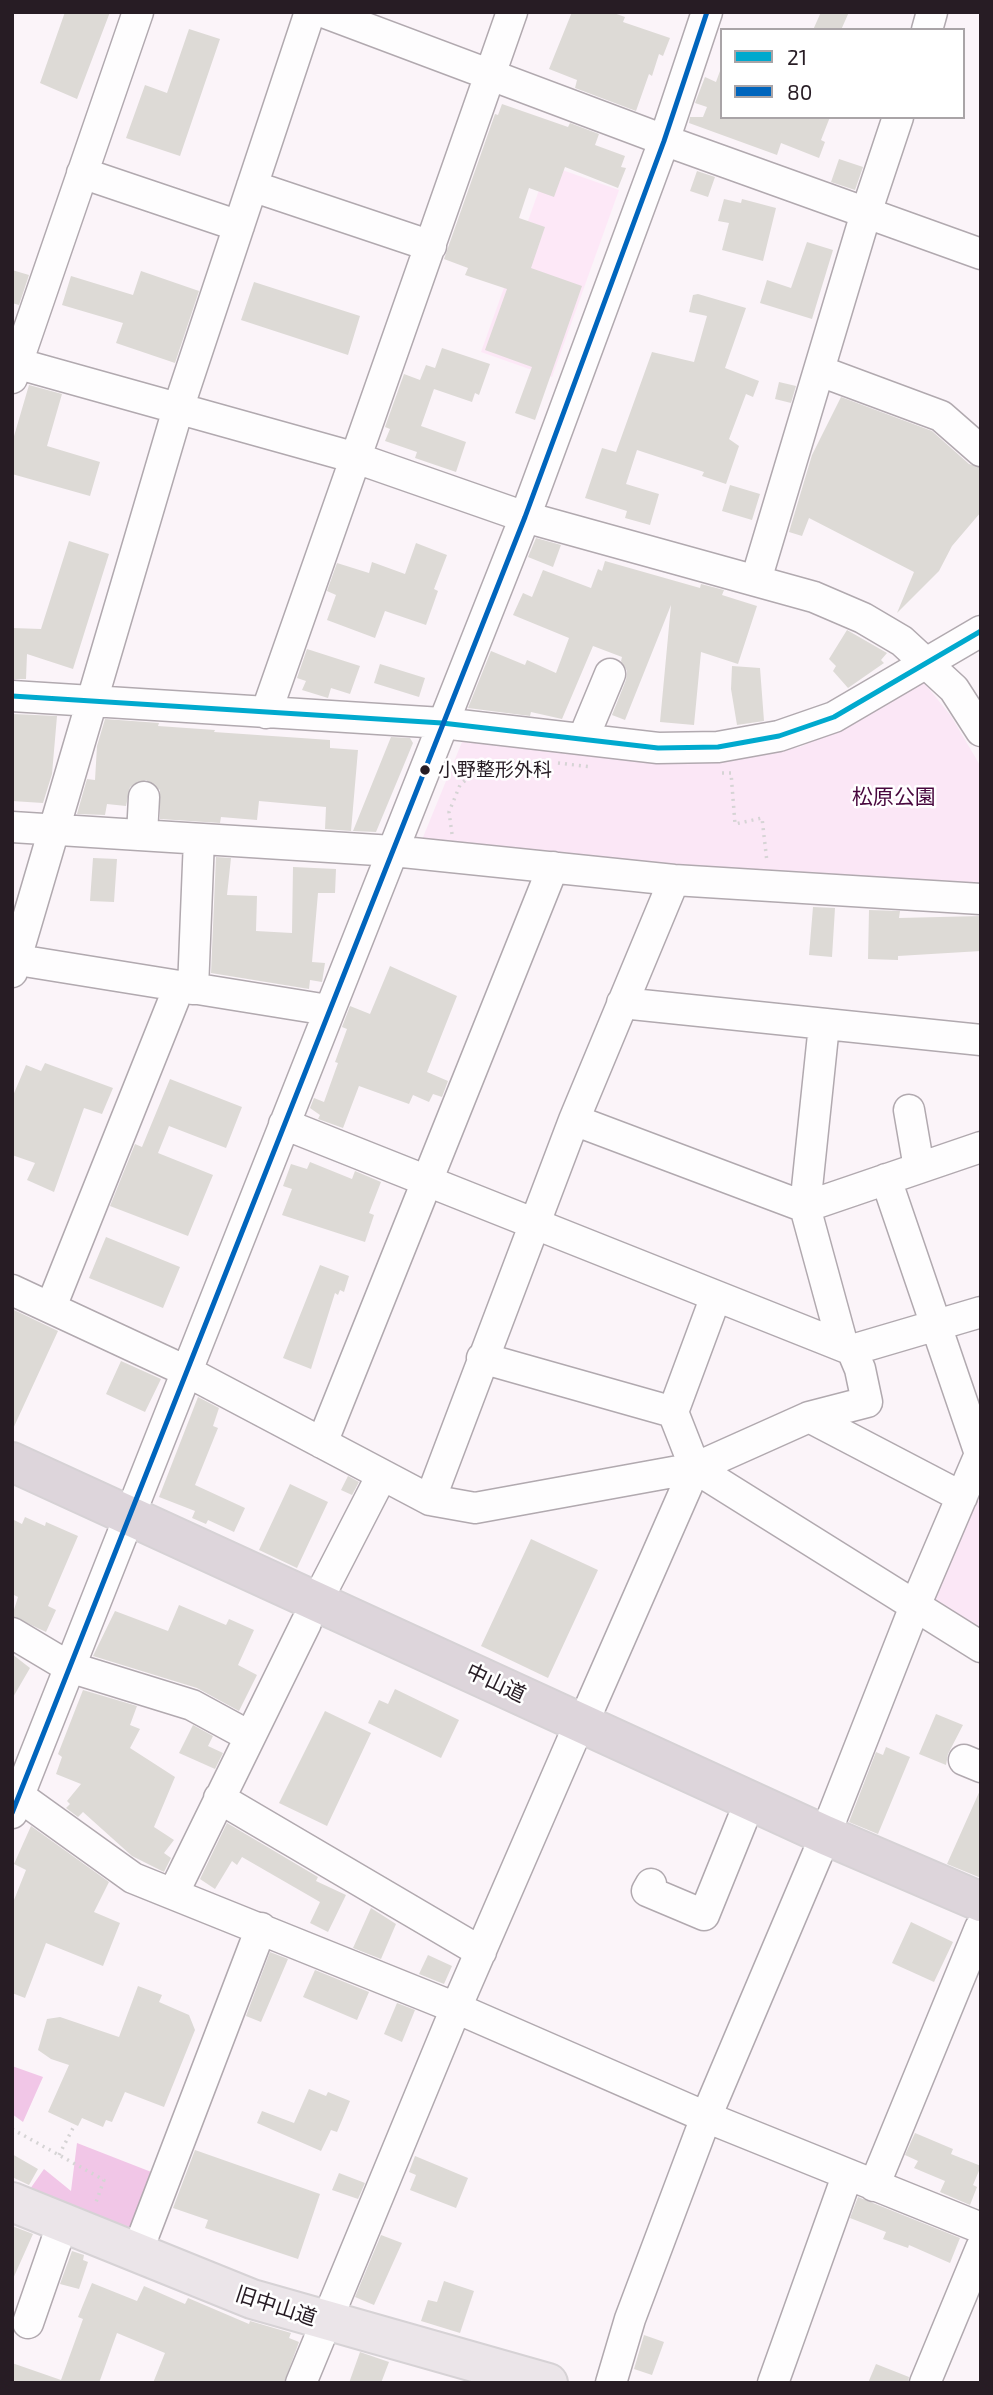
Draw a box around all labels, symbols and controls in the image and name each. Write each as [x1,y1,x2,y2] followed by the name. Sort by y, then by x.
[720,28,965,119] legend
[787,44,807,69] text: 21
[787,79,812,104] text: 80
[438,759,552,781] place label: 小野整形外科
[418,763,432,777] marker: 小野整形外科
[852,784,936,810] park label: 松原公園
[462,1658,530,1708] street label: 中山道
[232,2281,320,2331] street label: 旧中山道

